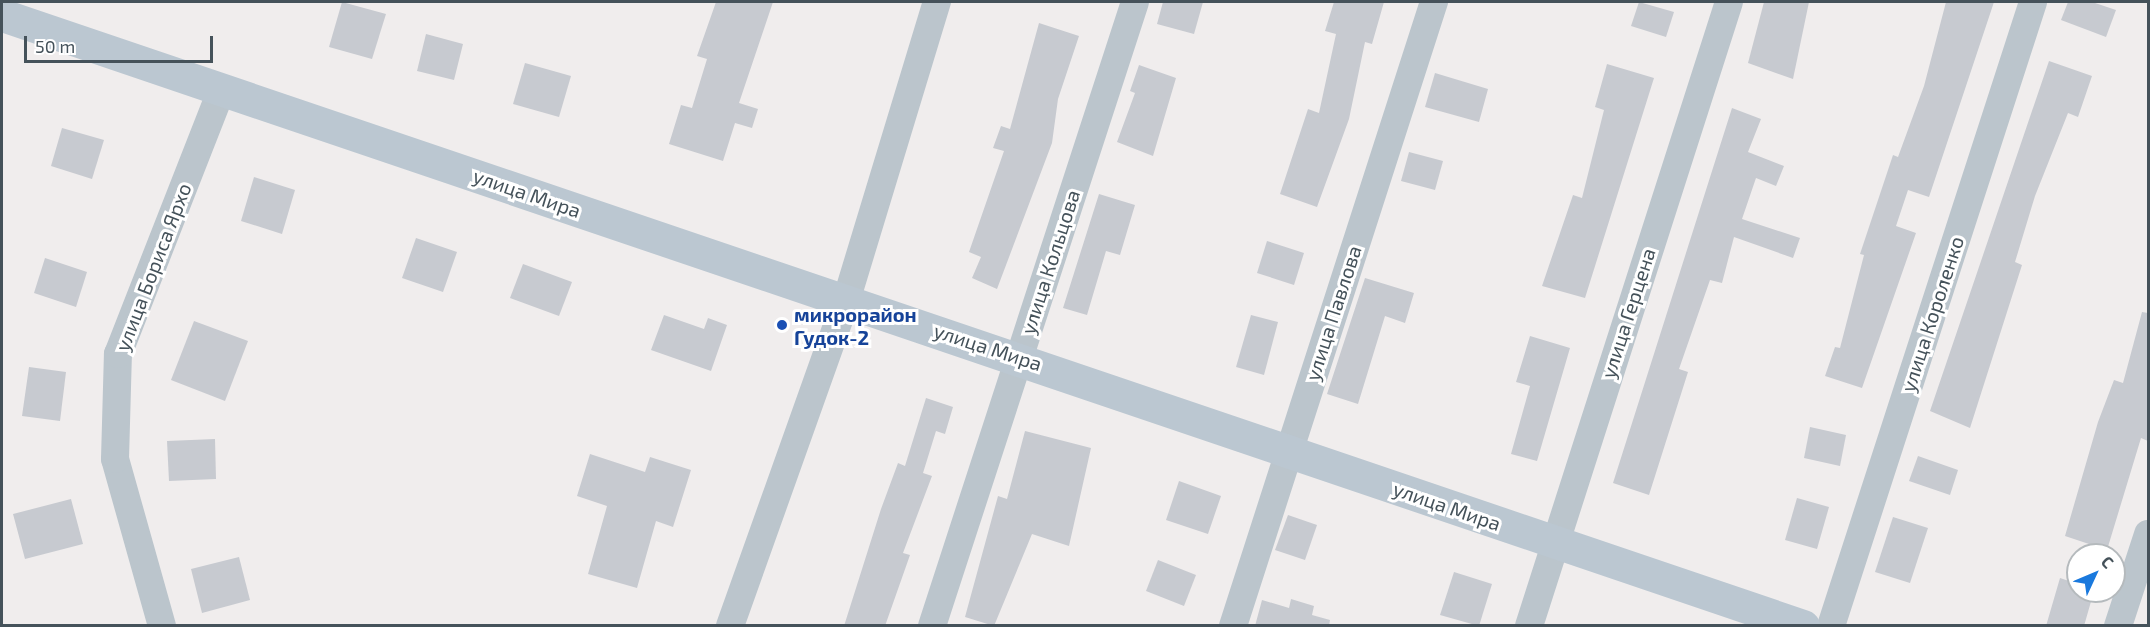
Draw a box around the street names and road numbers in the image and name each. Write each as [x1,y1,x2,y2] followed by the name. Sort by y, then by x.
[470,163,584,223] street label: улица Мира
[110,180,196,354] street label: улица Бориса Ярхо
[1015,187,1085,337] street label: улица Кольцова
[1896,233,1968,395] street label: улица Короленко
[1300,242,1366,384] street label: улица Павлова
[1596,245,1660,381] street label: улица Герцена
[931,318,1045,376] street label: улица Мира
[1390,476,1504,536] street label: улица Мира

